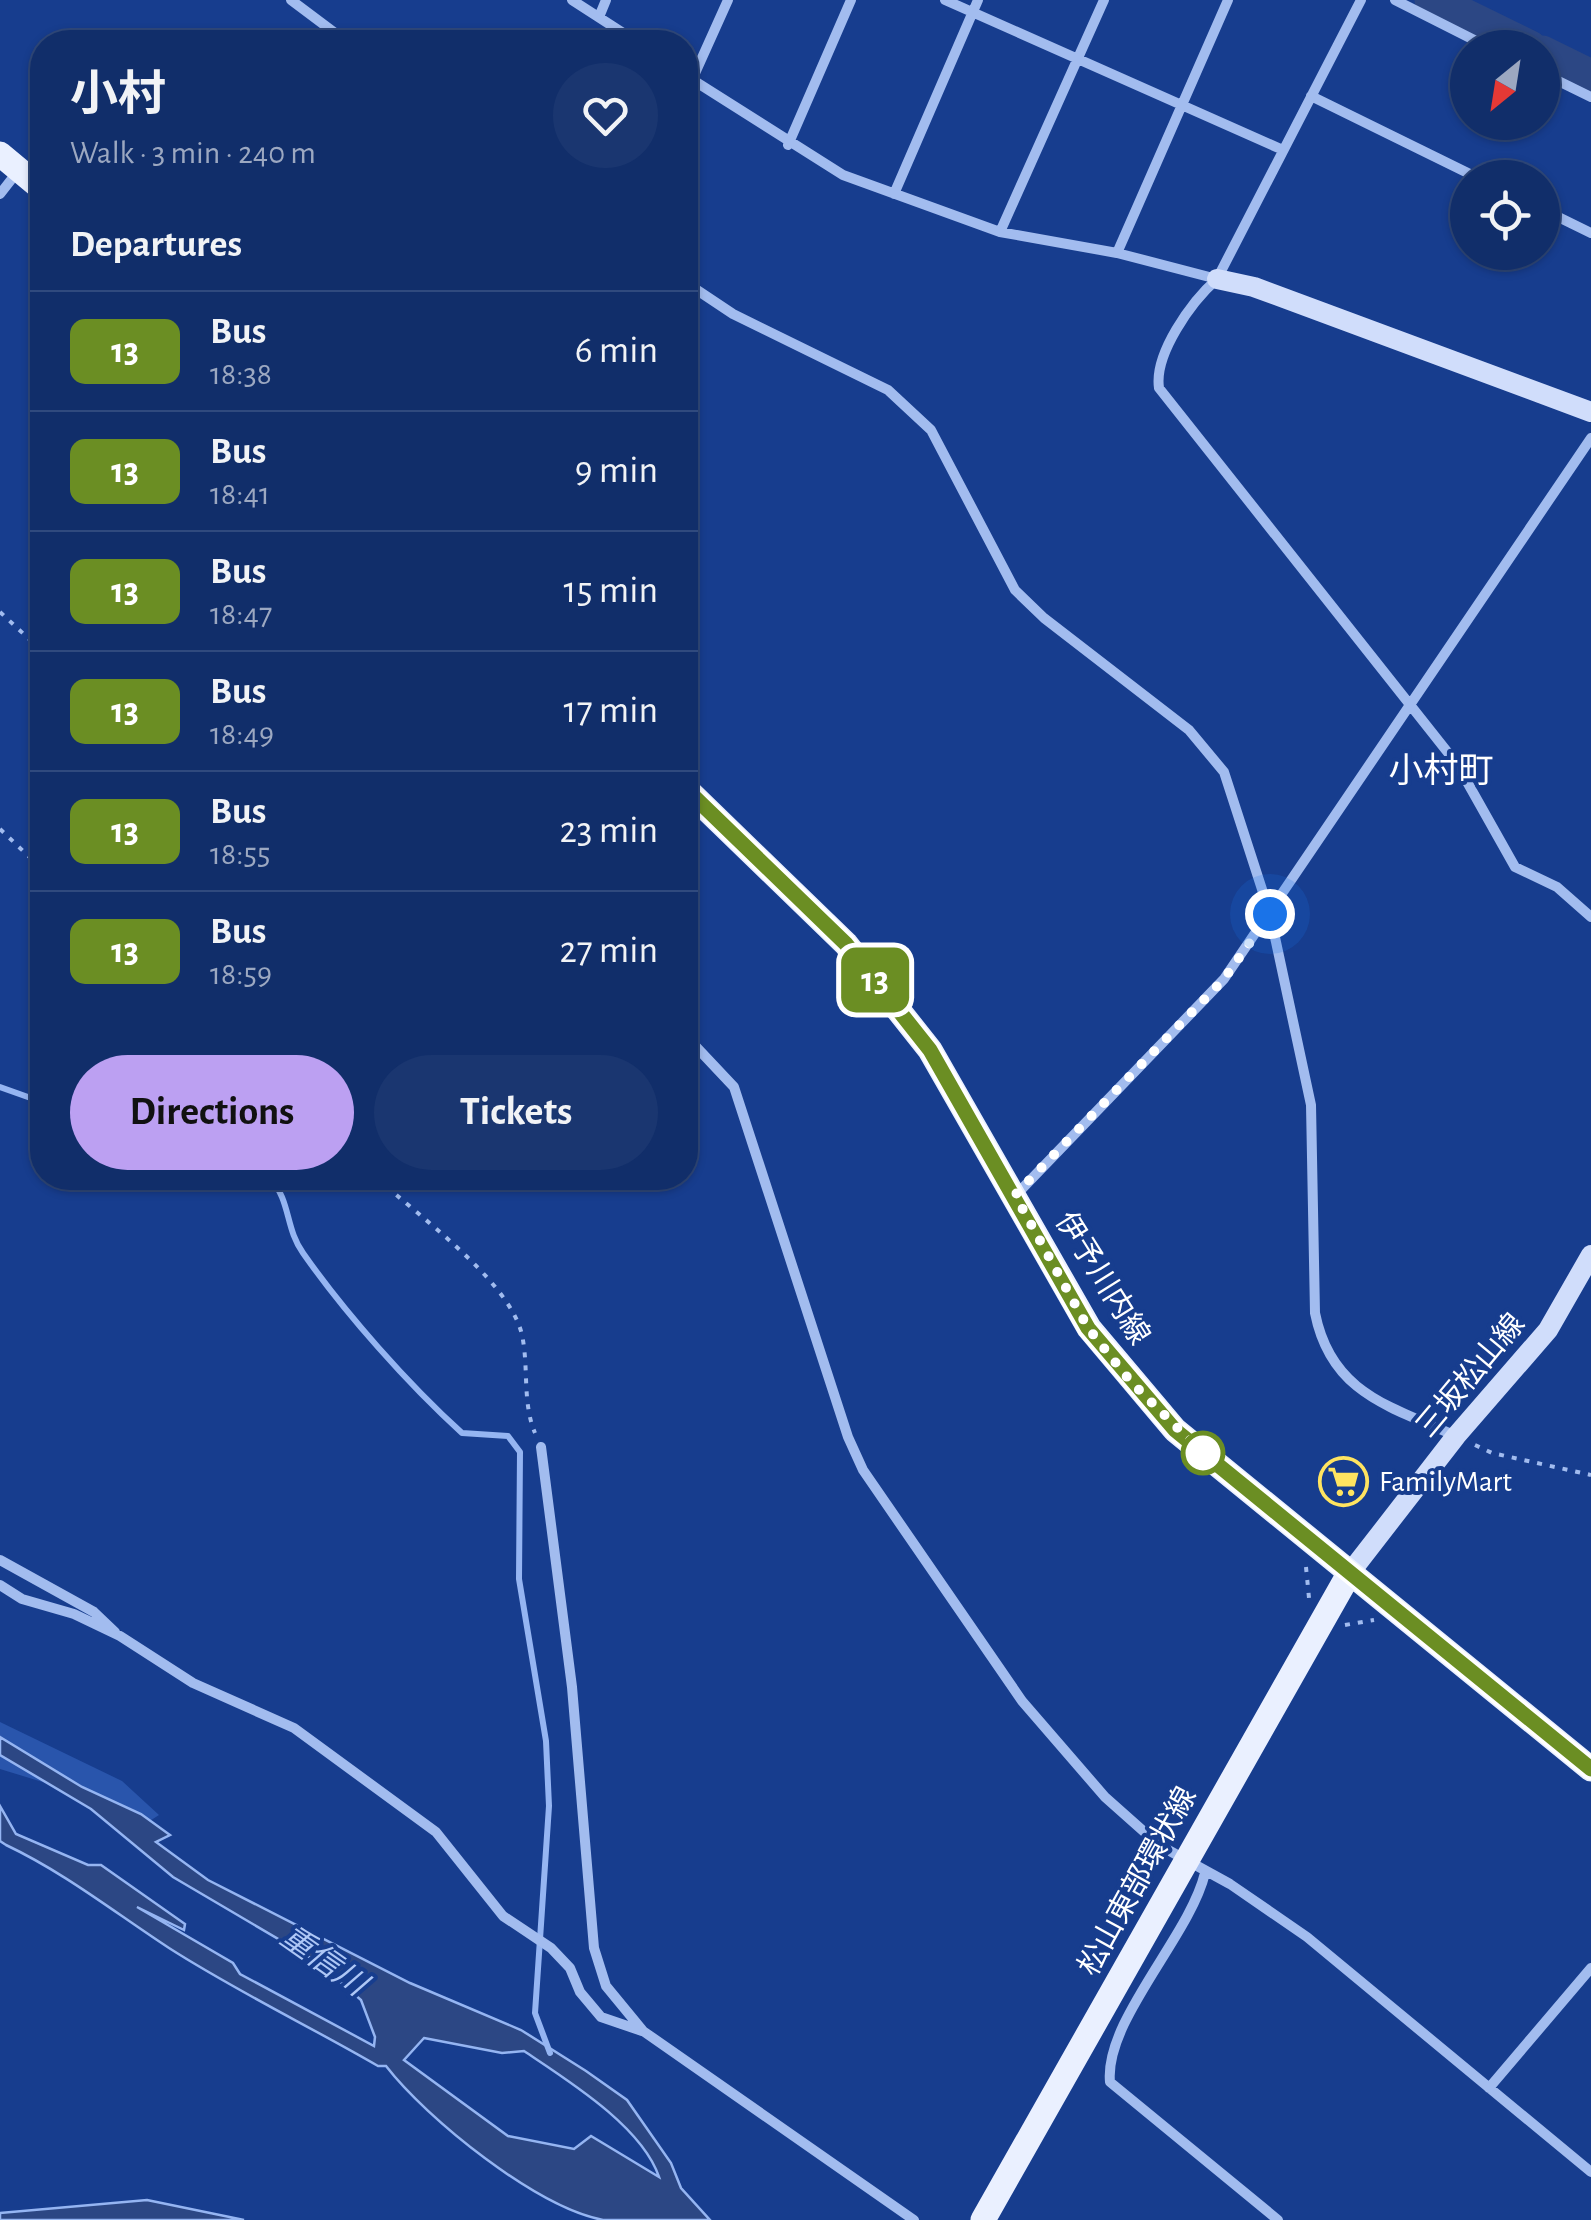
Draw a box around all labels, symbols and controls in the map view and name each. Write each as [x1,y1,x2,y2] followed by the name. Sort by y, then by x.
[1450,30,1560,140] north arrow
[1450,30,1560,270] map controls
[553,63,658,168] button: heart
[70,72,166,120] text: 小村
[70,137,316,169] text: Walk · 3 min · 240 m
[1450,160,1560,270] button: locate
[70,226,242,264] text: Departures
[210,313,266,351] text: Bus
[575,332,658,370] text: 6 min
[111,334,139,369] text: 13
[210,358,272,390] text: 18:38
[210,433,266,471] text: Bus
[575,452,658,490] text: 9 min
[111,454,139,489] text: 13
[210,478,270,510] text: 18:41
[210,553,266,591] text: Bus
[564,572,658,610] text: 15 min
[111,574,139,609] text: 13
[210,598,272,630] text: 18:47
[210,673,266,711] text: Bus
[564,692,658,730] text: 17 min
[111,694,139,729] text: 13
[210,718,274,750] text: 18:49
[1388,752,1494,789] district label: 小村町
[210,793,266,831] text: Bus
[560,812,658,850] text: 23 min
[111,814,139,849] text: 13
[210,838,270,870] text: 18:55
[1245,889,1295,939] your location
[210,913,266,951] text: Bus
[559,932,658,970] text: 27 min
[111,934,139,969] text: 13
[830,948,920,1012] line badge: 13
[210,958,272,990] text: 18:59
[861,963,889,998] text: 13
[70,1055,354,1170] button: Directions
[374,1055,658,1170] button: Tickets
[1050,1206,1156,1350] street label: 伊予川内線
[1410,1307,1530,1443] street label: 三坂松山線
[1182,1432,1224,1474] unlabelled marker
[1318,1455,1370,1507] supermarket icon: FamilyMart
[1379,1467,1512,1497] place label: FamilyMart
[1072,1781,1202,1981] street label: 松山東部環状線
[275,1919,375,2003] water label: 重信川

